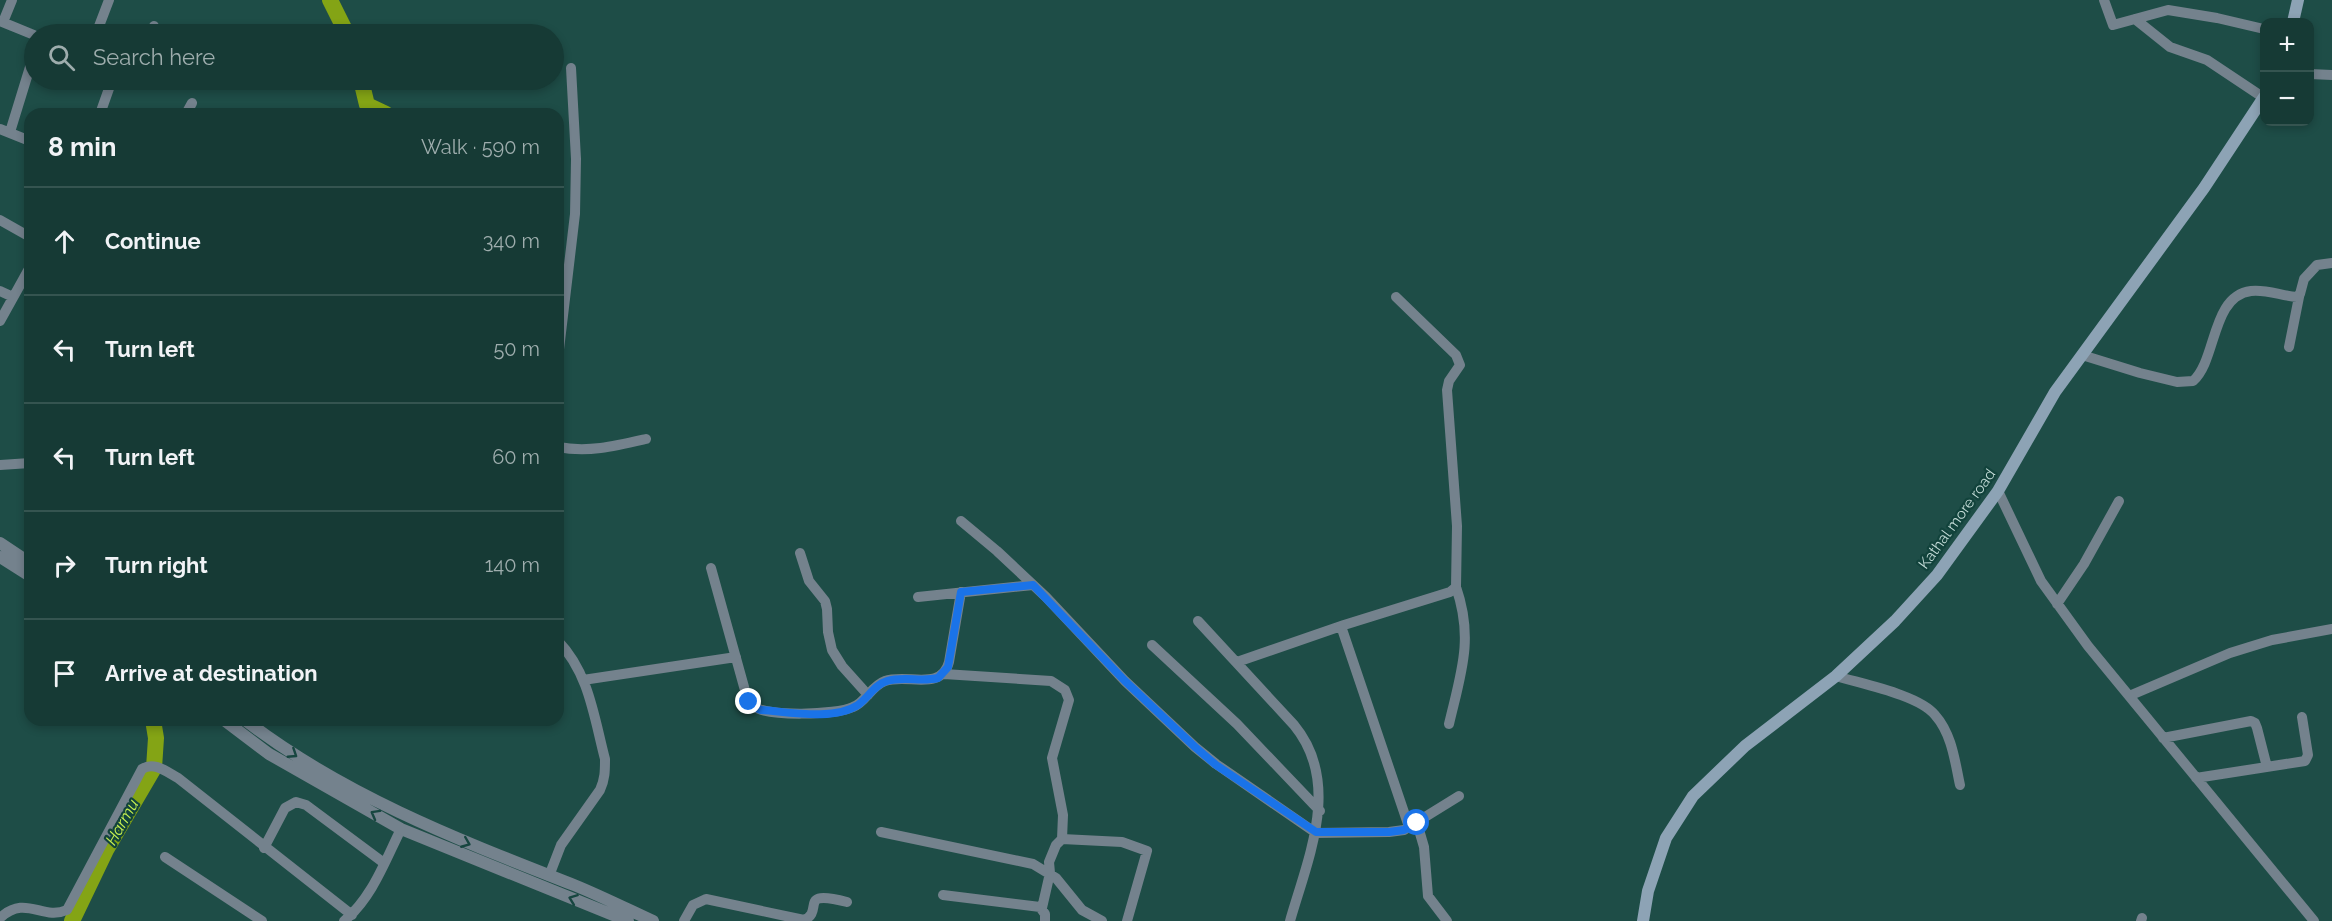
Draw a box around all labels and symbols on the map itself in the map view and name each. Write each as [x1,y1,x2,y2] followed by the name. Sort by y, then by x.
[1915,466,1999,572] street label: Kathal more road
[735,688,761,714] route end
[286,747,297,758] one-way arrow
[101,796,143,848] water label: Harmu
[1403,809,1429,835] route start
[371,810,381,822] one-way arrow
[460,836,471,848] one-way arrow
[569,893,579,906] one-way arrow

